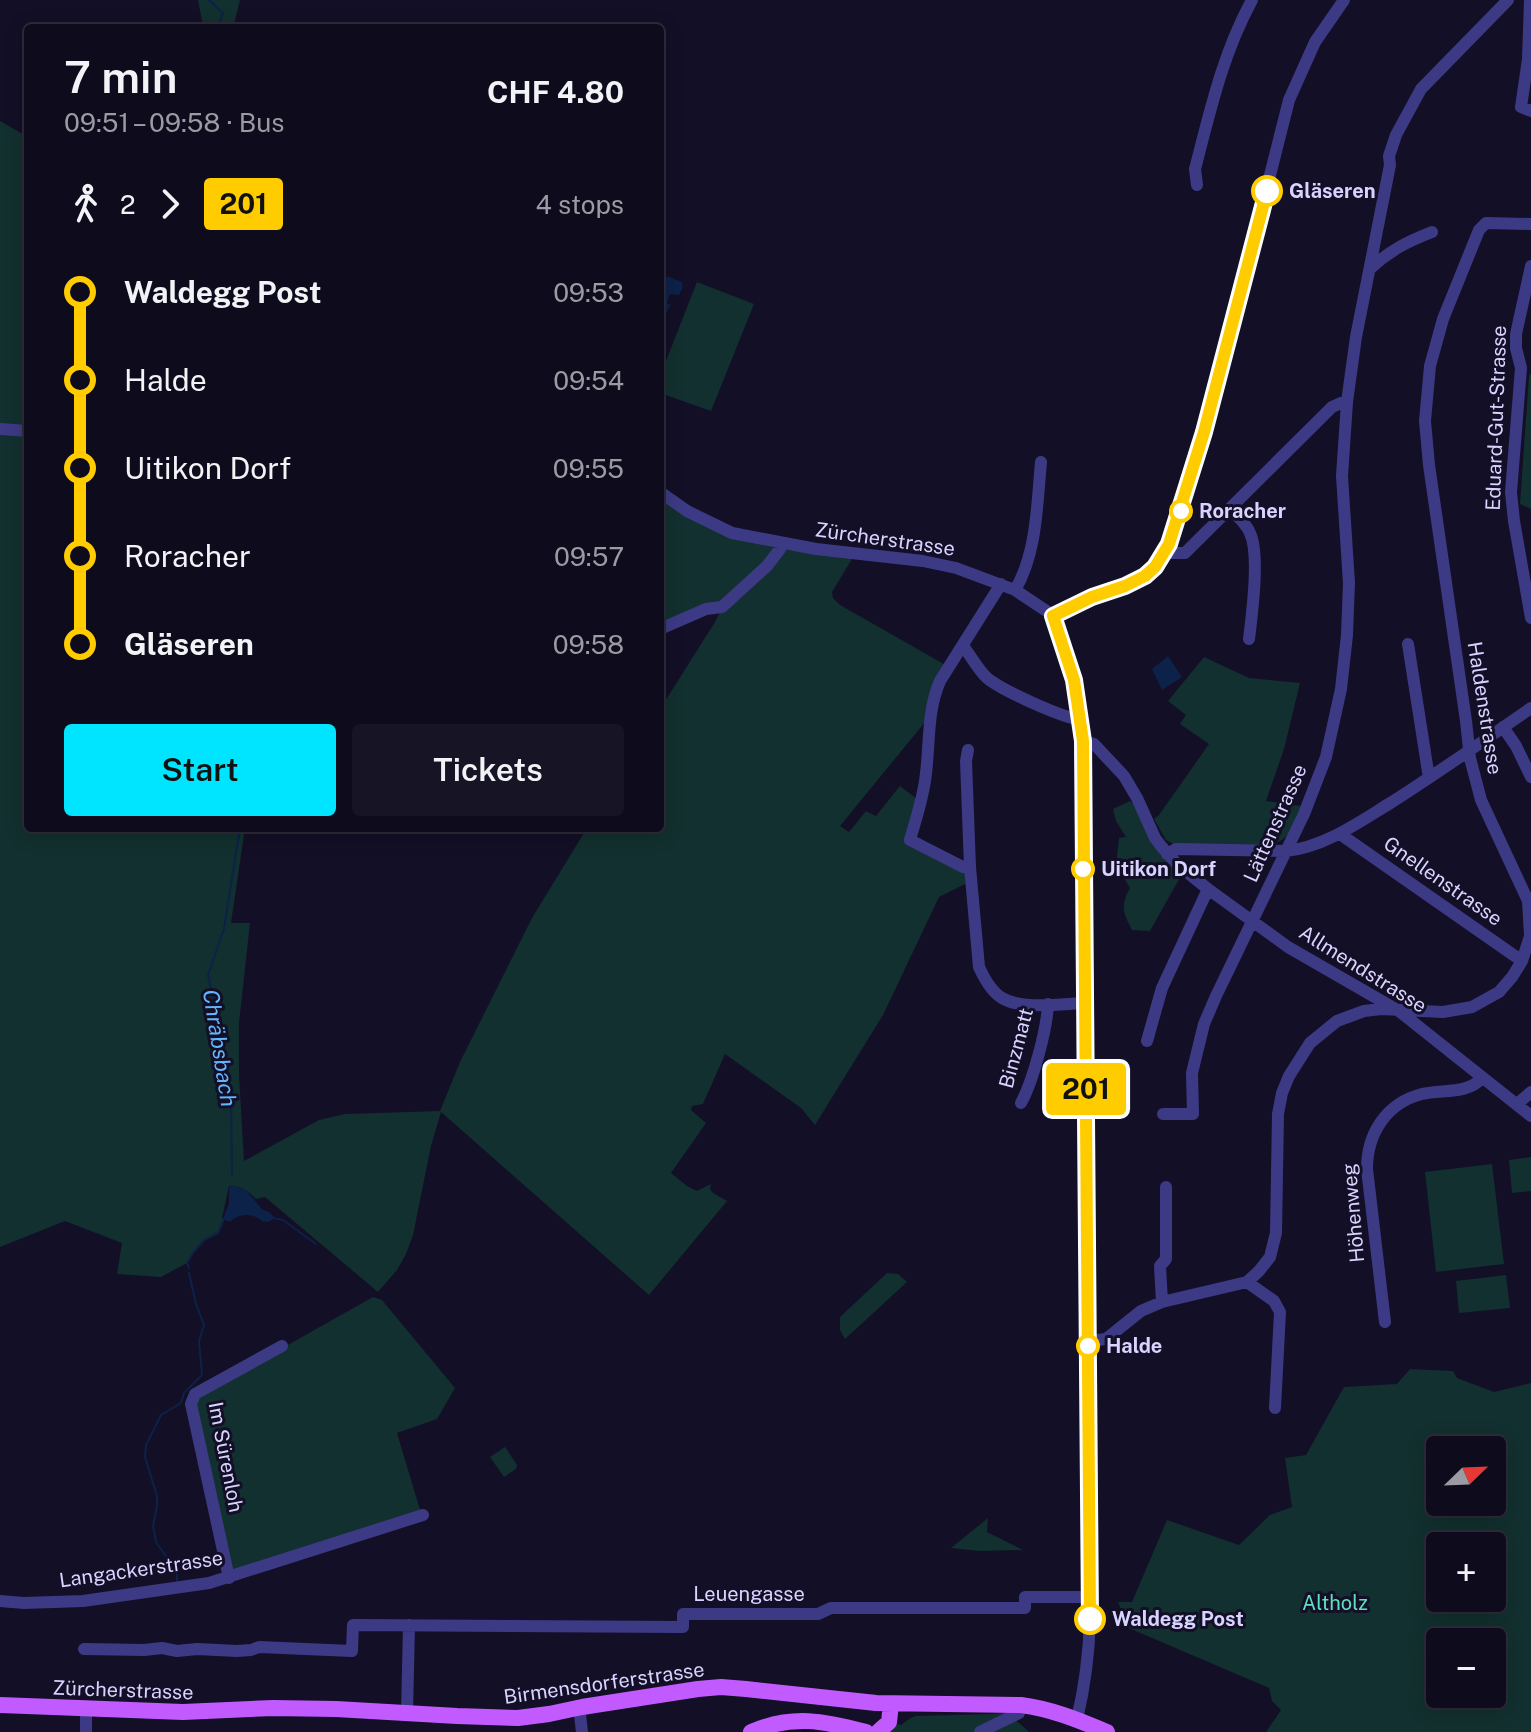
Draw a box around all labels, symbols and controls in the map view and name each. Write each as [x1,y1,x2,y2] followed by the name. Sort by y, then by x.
[64,51,177,103] text: 7 min
[487,74,624,110] text: CHF 4.80
[64,107,284,138] text: 09:51 – 09:58 · Bus
[1252,176,1282,206] marker: Gläseren
[1289,179,1376,203] place label: Gläseren
[64,182,108,226] icon: walk
[148,182,192,226] icon: forward
[220,187,267,220] text: 201
[120,189,136,220] text: 2
[535,189,624,220] text: 4 stops
[124,274,322,310] text: Waldegg Post
[553,277,624,308] text: 09:53
[1481,325,1511,511] street label: Eduard-Gut-Strasse
[124,362,207,398] text: Halde
[553,365,624,396] text: 09:54
[124,450,291,486] text: Uitikon Dorf
[553,453,624,484] text: 09:55
[1199,499,1286,523] place label: Roracher
[1170,500,1192,522] marker: Roracher
[813,517,957,561] street label: Zürcherstrasse
[124,538,251,574] text: Roracher
[554,541,624,572] text: 09:57
[124,626,254,662] text: Gläseren
[553,629,624,660] text: 09:58
[1463,640,1507,776] street label: Haldenstrasse
[64,724,336,816] button: Start
[352,724,624,816] button: Tickets
[1238,760,1312,886] street label: Lättenstrasse
[1379,831,1507,931] street label: Gnellenstrasse
[1101,857,1216,881] place label: Uitikon Dorf
[1072,858,1094,880] marker: Uitikon Dorf
[1295,920,1431,1018] street label: Allmendstrasse
[198,987,242,1109] water label: Chräbsbach
[994,1005,1038,1091] street label: Binzmatt
[1040,1063,1132,1115] line badge: 201
[1062,1072,1110,1105] text: 201
[1337,1162,1369,1264] street label: Höhenweg
[1106,1334,1162,1358] place label: Halde
[1077,1335,1099,1357] marker: Halde
[204,1400,248,1514] street label: Im Sürenloh
[1426,1436,1506,1516] north arrow
[1426,1436,1506,1708] map controls
[1426,1532,1506,1612] button: +
[58,1546,224,1592] street label: Langackerstrasse
[693,1582,805,1606] street label: Leuengasse
[1302,1591,1368,1615] park label: Altholz
[1075,1604,1105,1634] marker: Waldegg Post
[1112,1607,1244,1631] place label: Waldegg Post
[1426,1628,1506,1708] button: −
[502,1657,706,1709] street label: Birmensdorferstrasse
[52,1676,194,1704] street label: Zürcherstrasse

